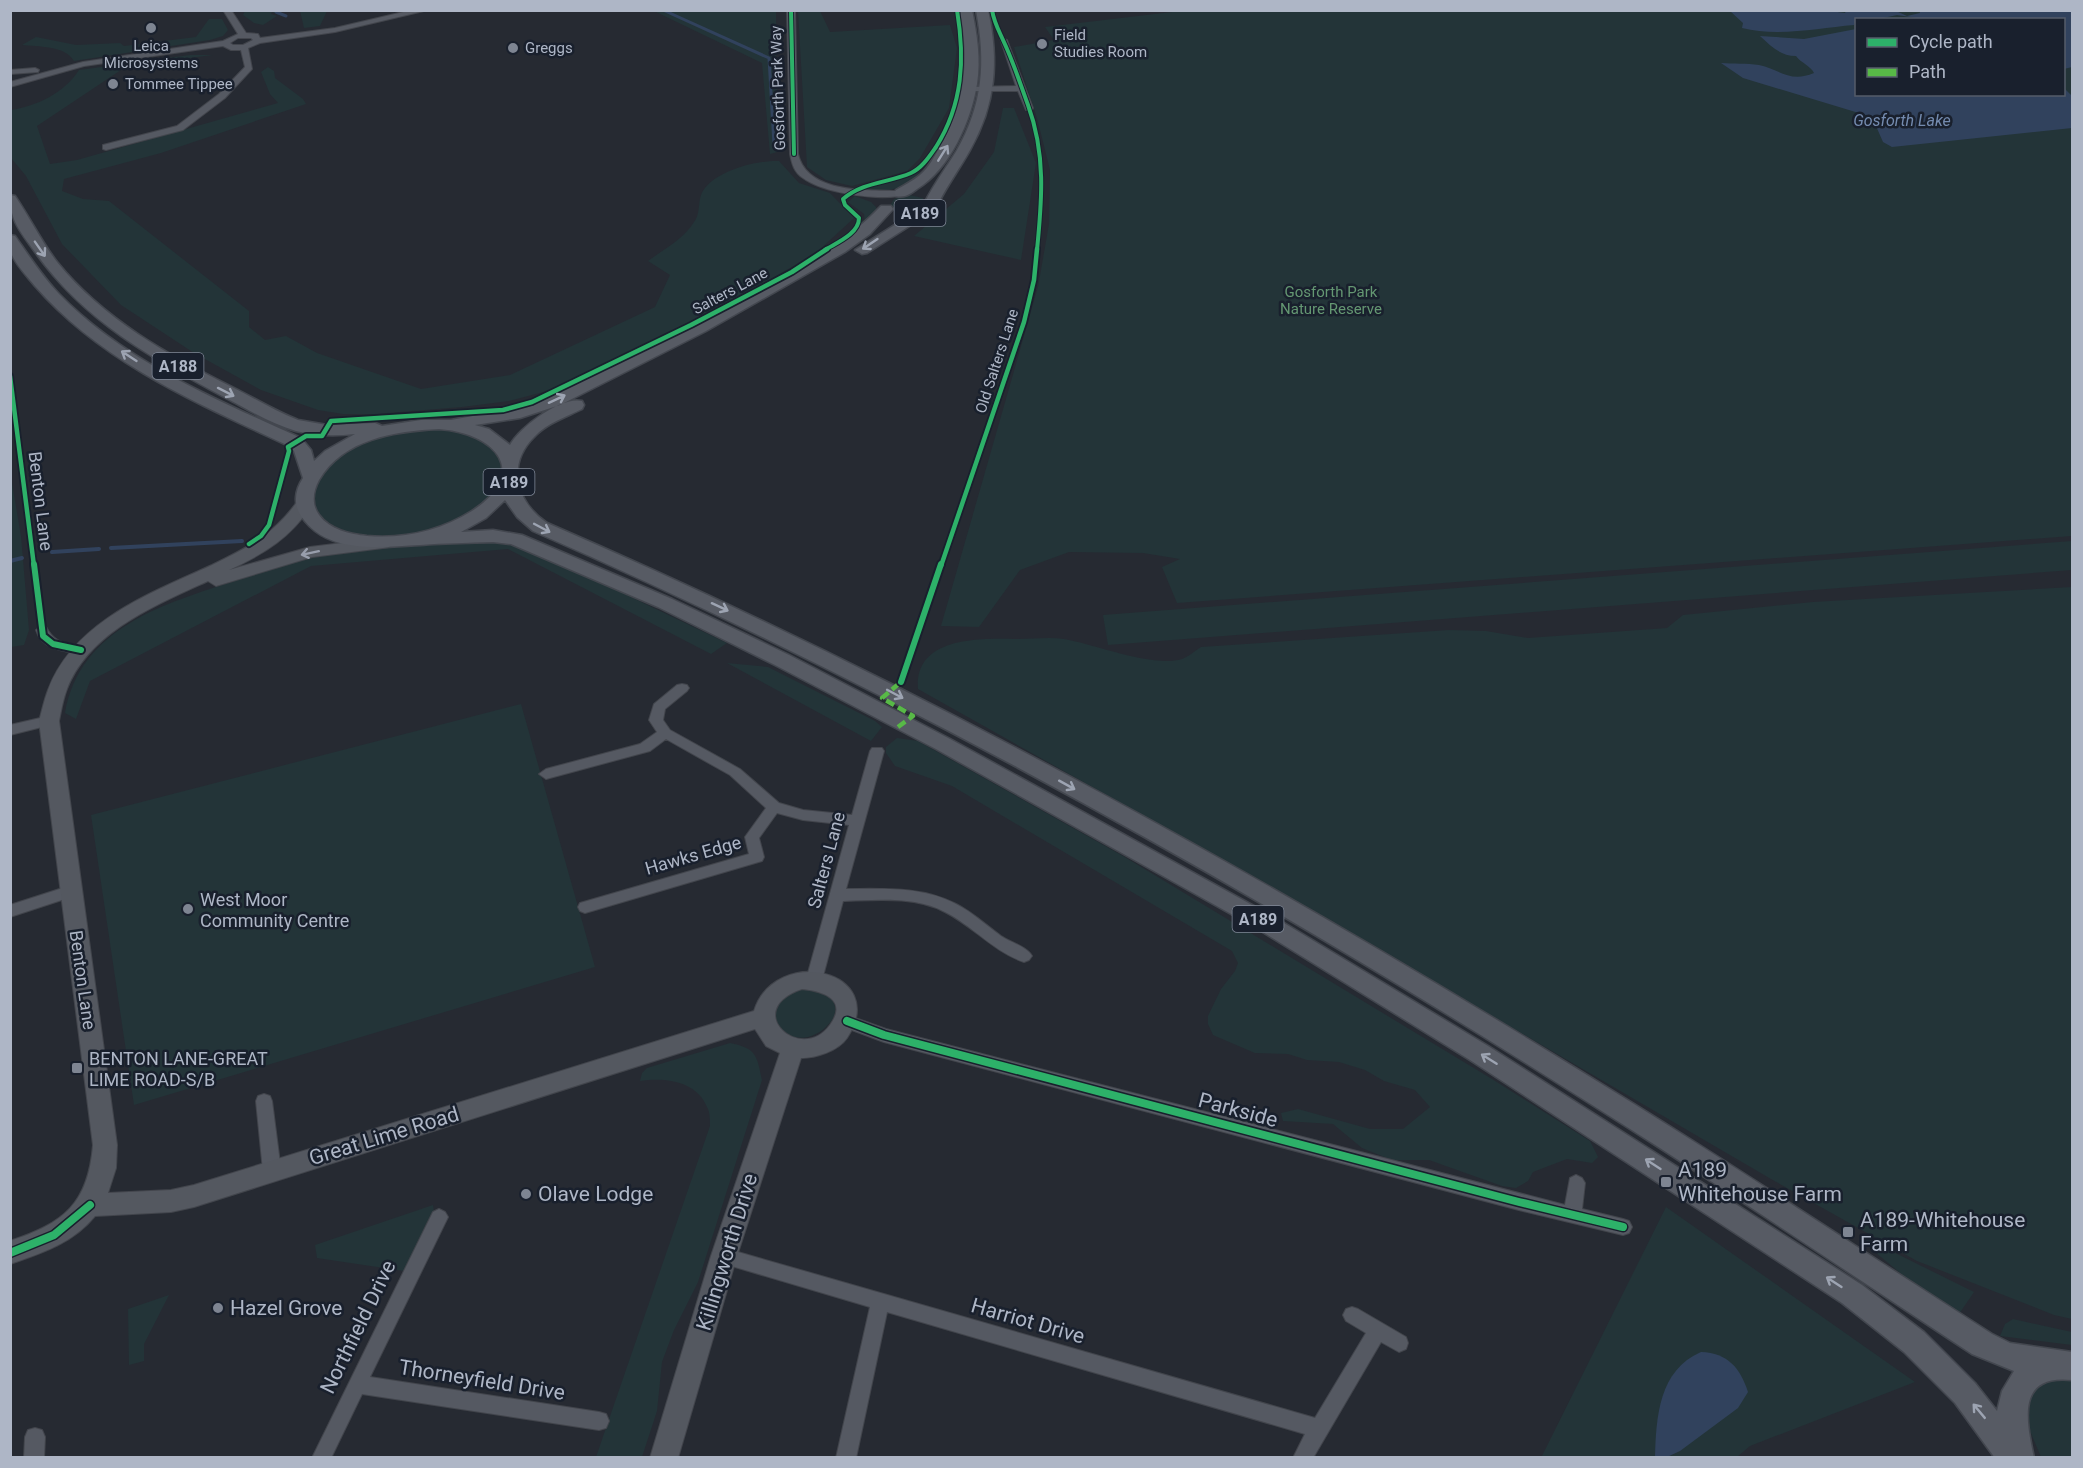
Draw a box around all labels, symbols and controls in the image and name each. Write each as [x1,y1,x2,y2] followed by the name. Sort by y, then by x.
[1855,18,2065,96] legend
[144,21,158,35] marker: Leica Microsystems
[767,25,789,151] street label: Gosforth Park Way
[1054,26,1147,61] place label: Field Studies Room
[1909,31,1993,52] text: Cycle path
[104,37,198,72] place label: Leica Microsystems
[1035,37,1049,51] marker: Field Studies Room
[525,39,573,57] place label: Greggs
[506,41,520,55] marker: Greggs
[1909,61,1946,82] text: Path
[125,75,233,93] place label: Tommee Tippee
[106,77,120,91] marker: Tommee Tippee
[1853,111,1951,130] water label: Gosforth Lake
[937,145,949,162] one-way arrow
[894,200,946,226] road number: A189
[862,238,878,250] one-way arrow
[34,241,46,257] one-way arrow
[689,264,771,318] street label: Salters Lane
[1280,283,1382,318] park label: Gosforth Park Nature Reserve
[972,306,1022,415] street label: Old Salters Lane
[121,349,138,361] one-way arrow
[152,353,204,379] road number: A188
[216,386,234,398] one-way arrow
[548,392,566,404] one-way arrow
[24,450,58,552] street label: Benton Lane
[484,469,534,495] road number: A189
[533,522,550,534] one-way arrow
[301,548,320,559] one-way arrow
[710,602,728,614] one-way arrow
[885,689,903,700] one-way arrow
[1058,779,1075,791] one-way arrow
[803,809,849,911] street label: Salters Lane
[643,831,743,879] street label: Hawks Edge
[200,889,349,931] place label: West Moor Community Centre
[181,902,195,916] marker: West Moor Community Centre
[1232,906,1284,932] road number: A189
[66,929,100,1031] street label: Benton Lane
[89,1048,268,1090] place label: BENTON LANE-GREAT LIME ROAD-S/B
[1481,1053,1498,1065] one-way arrow
[70,1061,84,1075] marker: BENTON LANE-GREAT LIME ROAD-S/B
[1196,1088,1280,1132] street label: Parkside
[306,1102,462,1170] street label: Great Lime Road
[1645,1158,1662,1170] one-way arrow
[1678,1158,1842,1206] place label: A189 Whitehouse Farm
[692,1170,762,1334] street label: Killingworth Drive
[1659,1175,1673,1189] marker: A189 Whitehouse Farm
[538,1182,653,1206] place label: Olave Lodge
[519,1187,533,1201] marker: Olave Lodge
[1860,1208,2025,1256] place label: A189-Whitehouse Farm
[1841,1225,1855,1239] marker: A189-Whitehouse Farm
[315,1257,401,1397] street label: Northfield Drive
[1826,1276,1843,1288] one-way arrow
[968,1293,1088,1349] street label: Harriot Drive
[230,1296,342,1320] place label: Hazel Grove
[211,1301,225,1315] marker: Hazel Grove
[397,1355,567,1405] street label: Thorneyfield Drive
[1973,1403,1986,1419] one-way arrow

